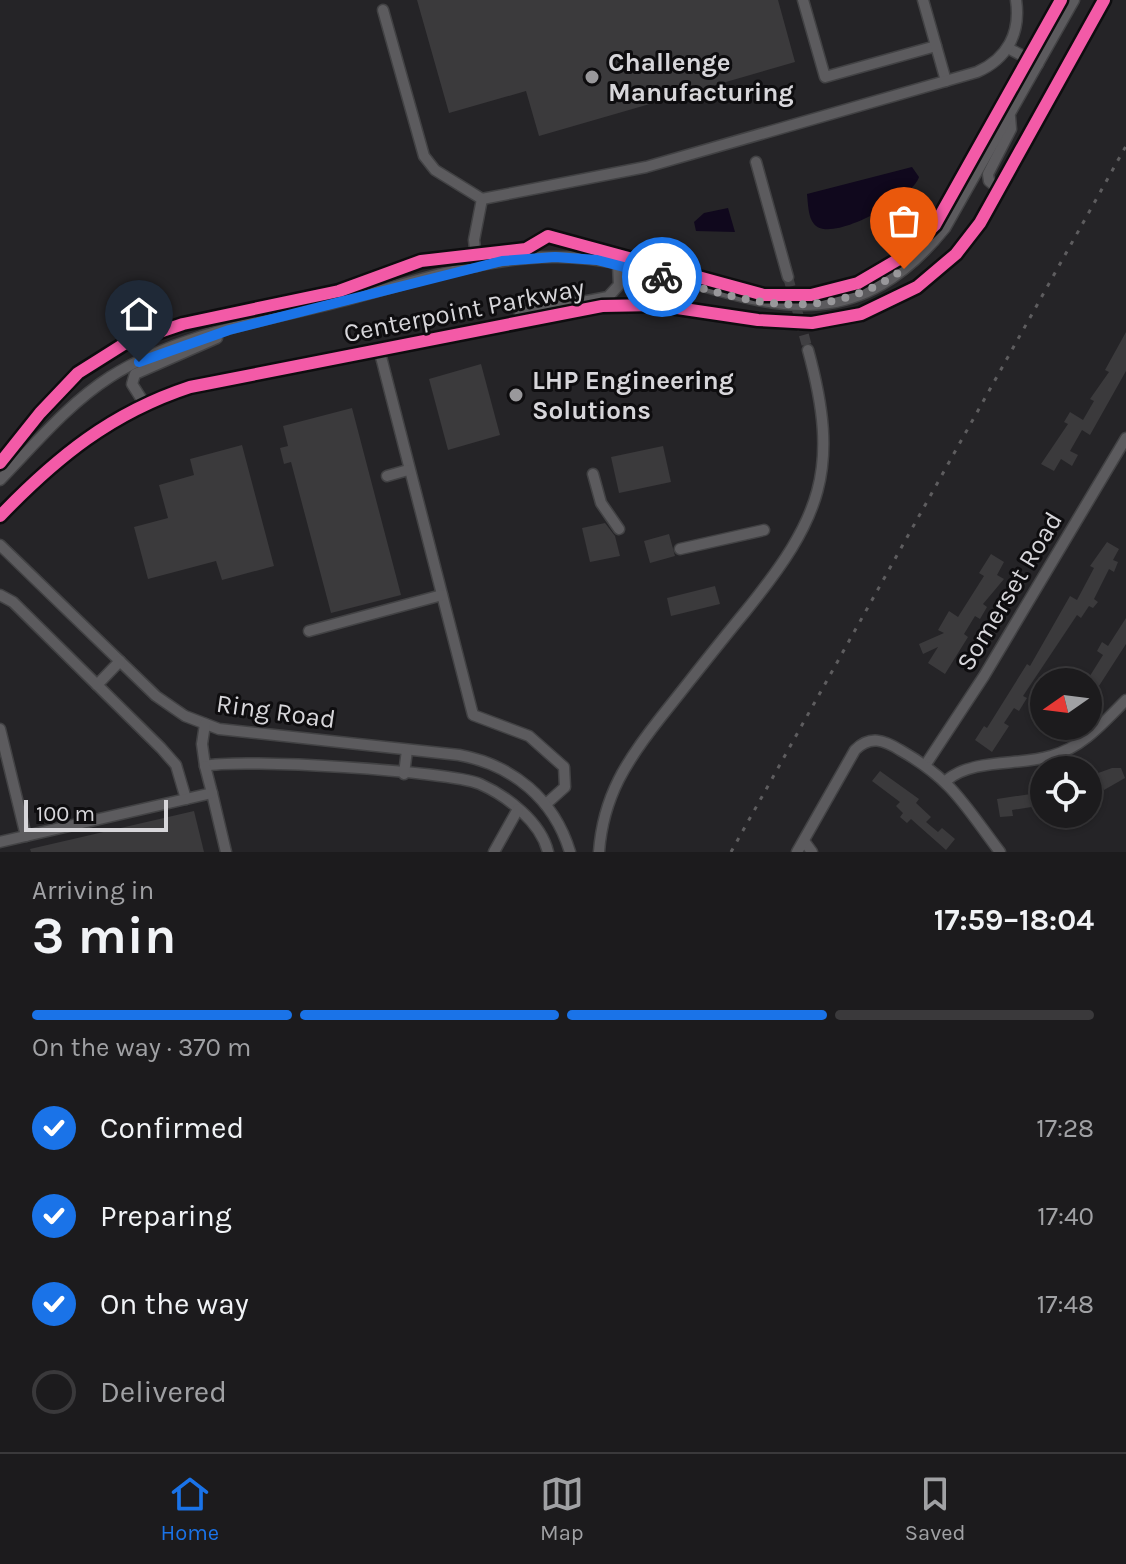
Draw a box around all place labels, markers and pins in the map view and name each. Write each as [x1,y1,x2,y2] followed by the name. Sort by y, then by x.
[608,47,794,108] place label: Challenge Manufacturing
[583,68,601,86] marker: Challenge Manufacturing
[870,187,938,269] pin
[105,280,173,362] pin
[532,365,734,426] place label: LHP Engineering Solutions
[507,386,525,404] marker: LHP Engineering Solutions

